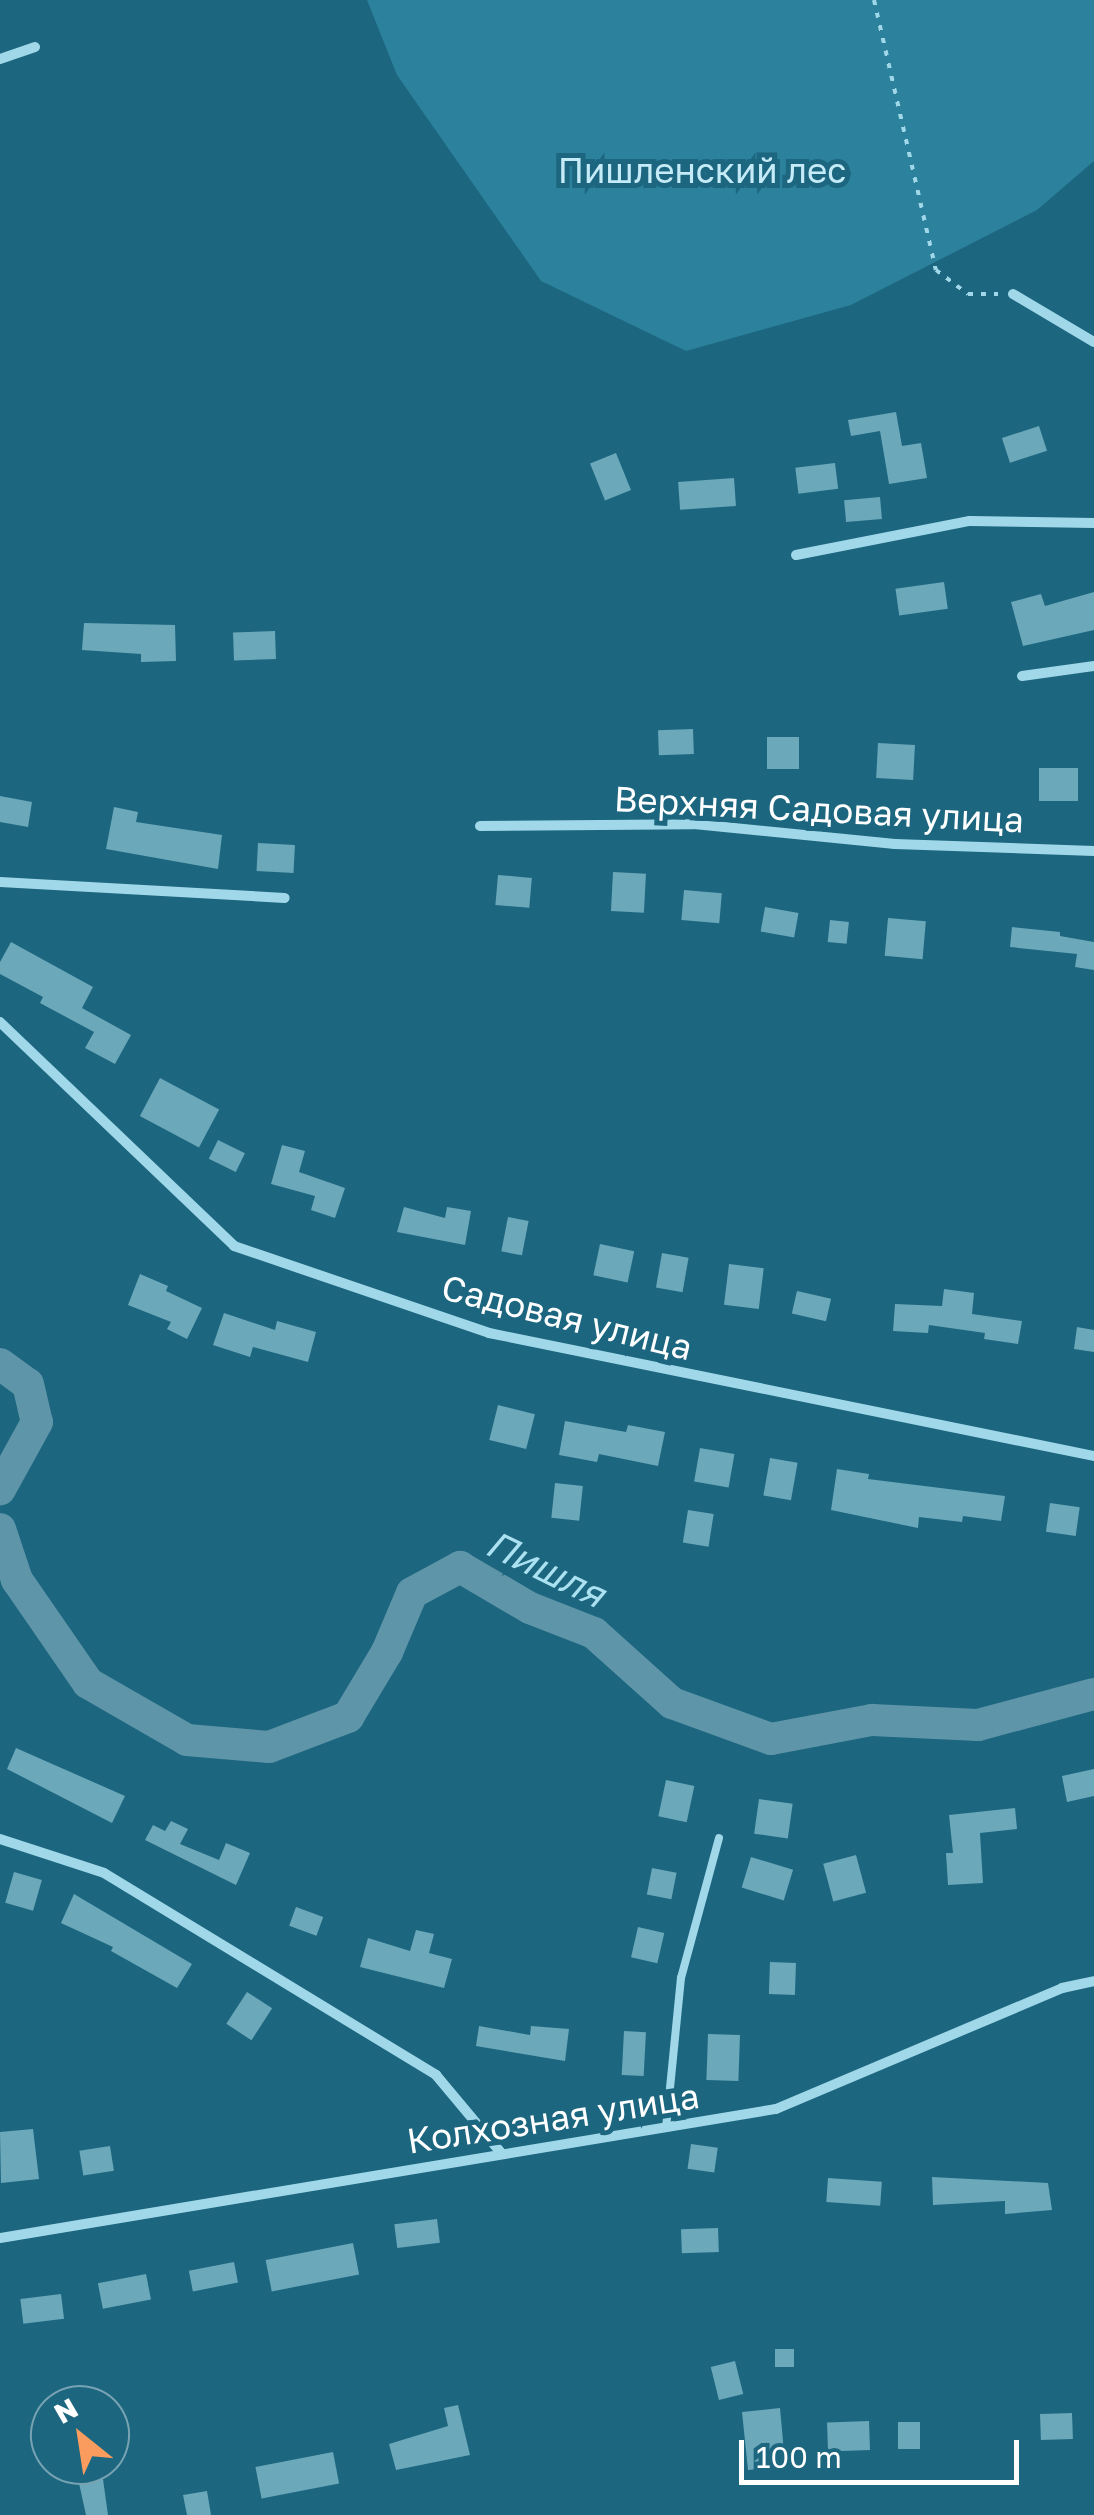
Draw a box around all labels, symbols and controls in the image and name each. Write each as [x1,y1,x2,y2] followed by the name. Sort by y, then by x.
[558,149,846,191] park label: Пишленский лес
[613,777,1025,841] street label: Верхняя Садовая улица
[437,1266,697,1368] street label: Садовая улица
[479,1520,613,1616] water label: Пишля
[404,2074,702,2162] street label: Колхозная улица
[30,2385,130,2485] north arrow
[48,2391,83,2430] text: N
[744,2420,1024,2482] scale bar
[756,2439,842,2475] text: 100 m

